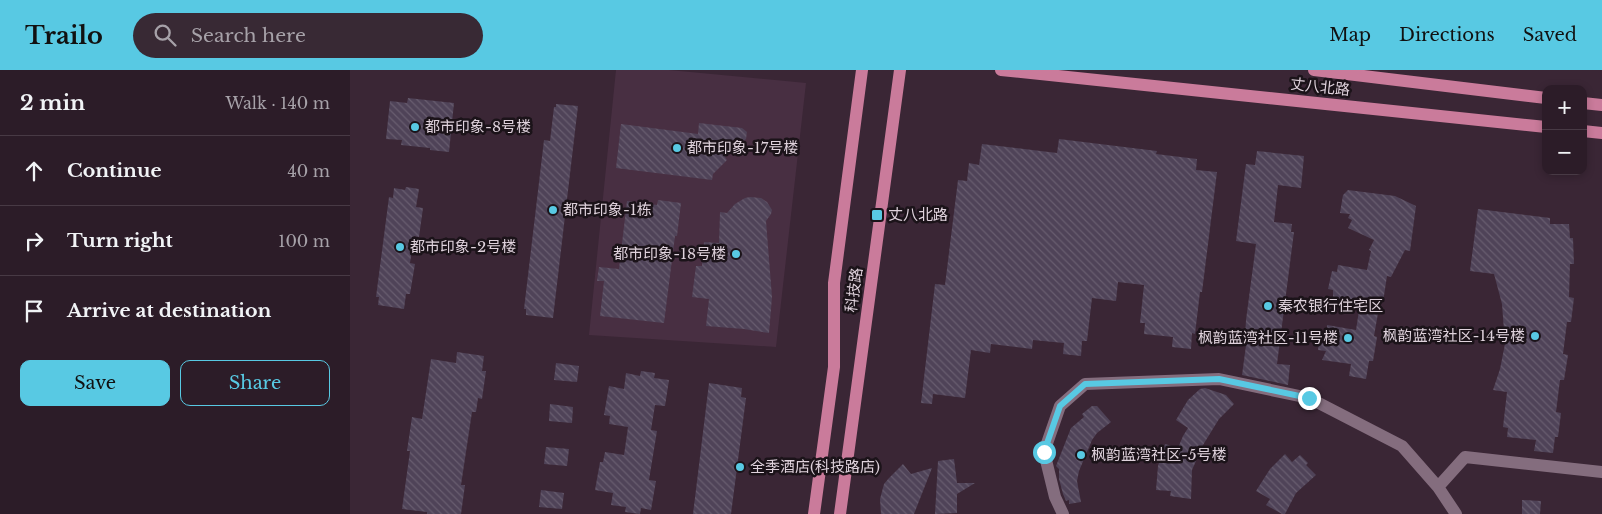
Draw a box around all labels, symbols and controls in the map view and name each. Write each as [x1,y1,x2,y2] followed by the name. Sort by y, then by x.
[133,13,483,58] search box
[25,21,103,50] text: Trailo
[151,21,179,49] icon: search
[191,24,306,47] text: Search here
[1329,24,1371,46] text: Map
[1399,24,1495,46] text: Directions
[1523,24,1577,46] text: Saved
[1289,74,1351,99] street label: 丈八北路
[1542,85,1587,175] map controls
[1542,85,1587,130] button: +
[20,90,85,116] text: 2 min
[225,93,330,113] text: Walk · 140 m
[425,117,531,136] place label: 都市印象-8号楼
[409,121,421,133] marker: 都市印象-8号楼
[1542,130,1587,175] button: −
[687,138,798,157] place label: 都市印象-17号楼
[671,142,683,154] marker: 都市印象-17号楼
[20,157,48,185] icon: ahead
[67,159,162,182] text: Continue
[287,161,330,181] text: 40 m
[563,200,652,219] place label: 都市印象-1栋
[547,204,559,216] marker: 都市印象-1栋
[888,205,948,224] place label: 丈八北路
[870,208,884,222] marker: 丈八北路
[20,227,48,255] icon: right
[67,229,173,252] text: Turn right
[278,231,330,251] text: 100 m
[410,237,516,256] place label: 都市印象-2号楼
[394,241,406,253] marker: 都市印象-2号楼
[613,244,726,263] place label: 都市印象-18号楼
[730,248,742,260] marker: 都市印象-18号楼
[841,266,866,314] street label: 科技路
[1278,296,1383,315] place label: 秦农银行住宅区
[20,297,48,325] icon: arrive
[67,299,271,322] text: Arrive at destination
[1262,300,1274,312] marker: 秦农银行住宅区
[1383,326,1525,345] place label: 枫韵蓝湾社区-14号楼
[1198,328,1338,347] place label: 枫韵蓝湾社区-11号楼
[1529,330,1541,342] marker: 枫韵蓝湾社区-14号楼
[1342,332,1354,344] marker: 枫韵蓝湾社区-11号楼
[20,360,170,406] button: Save
[180,360,330,406] button: Share
[1298,387,1321,410] route end
[1033,441,1056,464] route start
[1091,445,1226,464] place label: 枫韵蓝湾社区-5号楼
[1075,449,1087,461] marker: 枫韵蓝湾社区-5号楼
[750,457,880,476] place label: 全季酒店(科技路店)
[734,461,746,473] marker: 全季酒店(科技路店)

